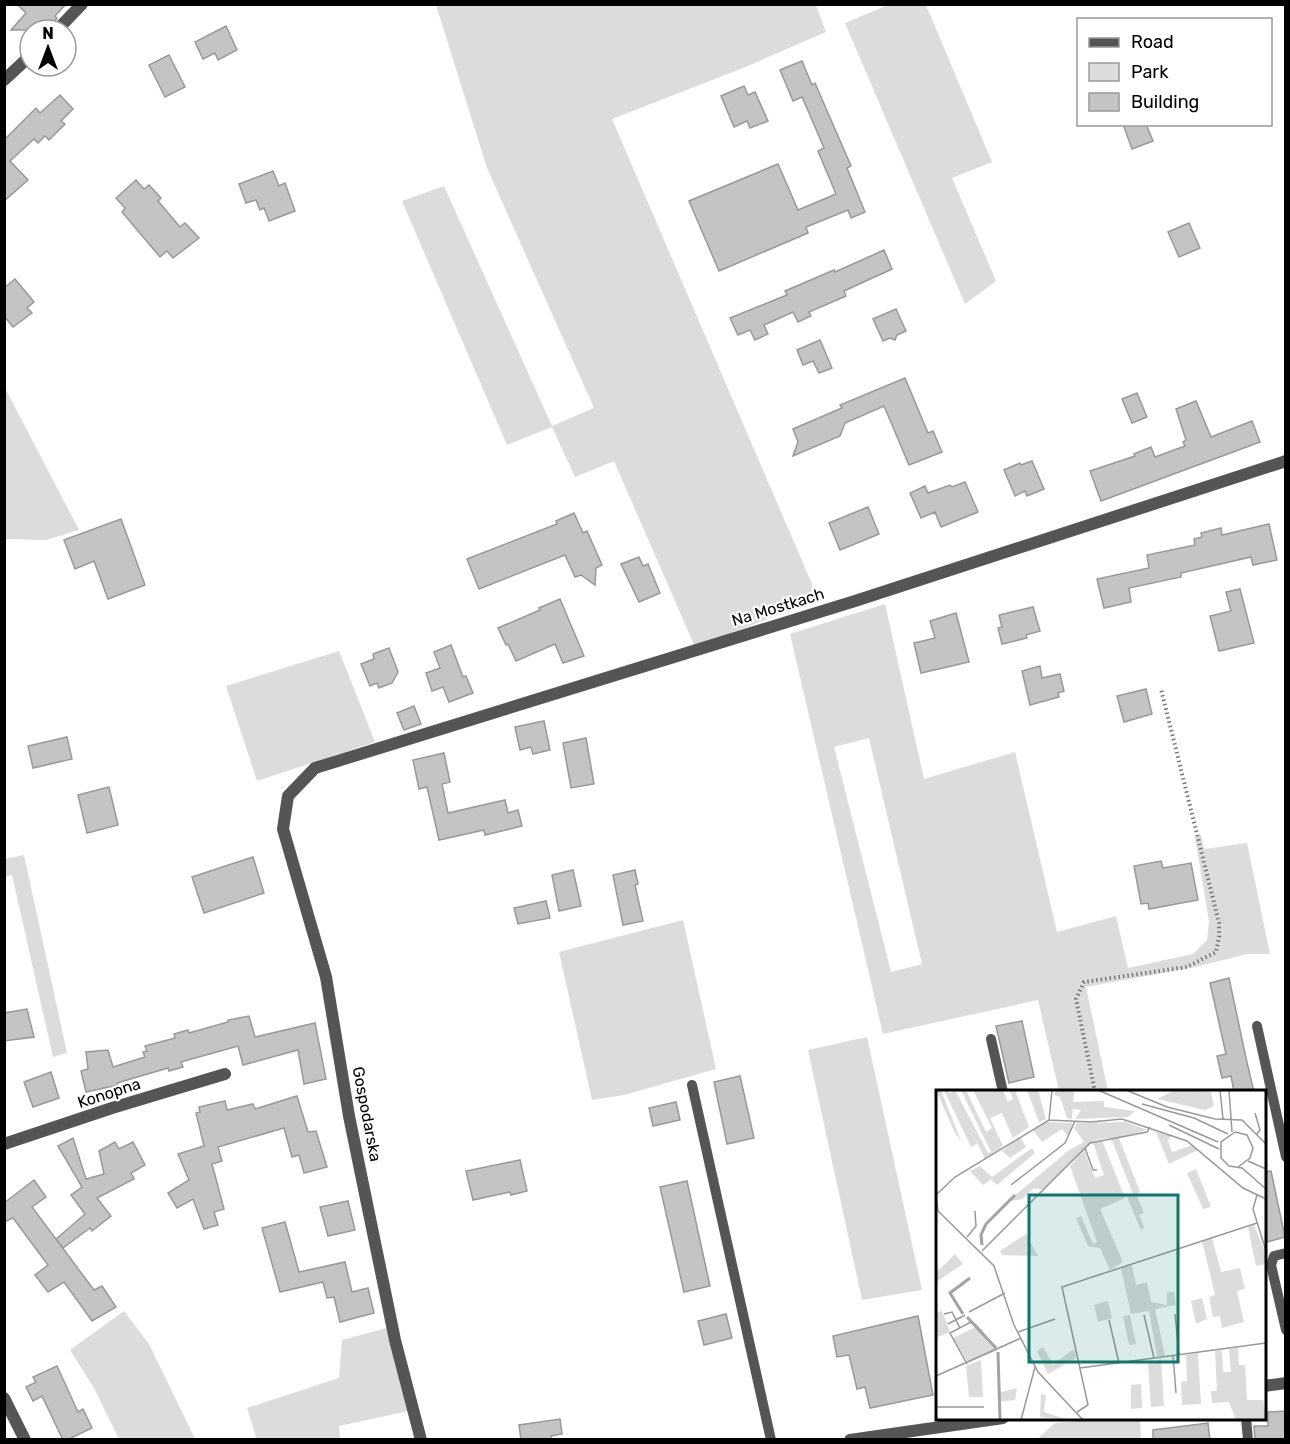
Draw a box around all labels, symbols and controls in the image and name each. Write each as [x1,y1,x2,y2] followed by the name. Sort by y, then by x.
[18,18,78,78] north arrow
[1077,18,1272,126] legend
[42,24,54,43] text: N
[1131,31,1174,53] text: Road
[1131,61,1169,83] text: Park
[1131,91,1199,113] text: Building
[729,584,827,630] street label: Na Mostkach
[348,1065,386,1163] street label: Gospodarska
[75,1074,143,1112] street label: Konopna
[936,1090,1266,1420] inset map

